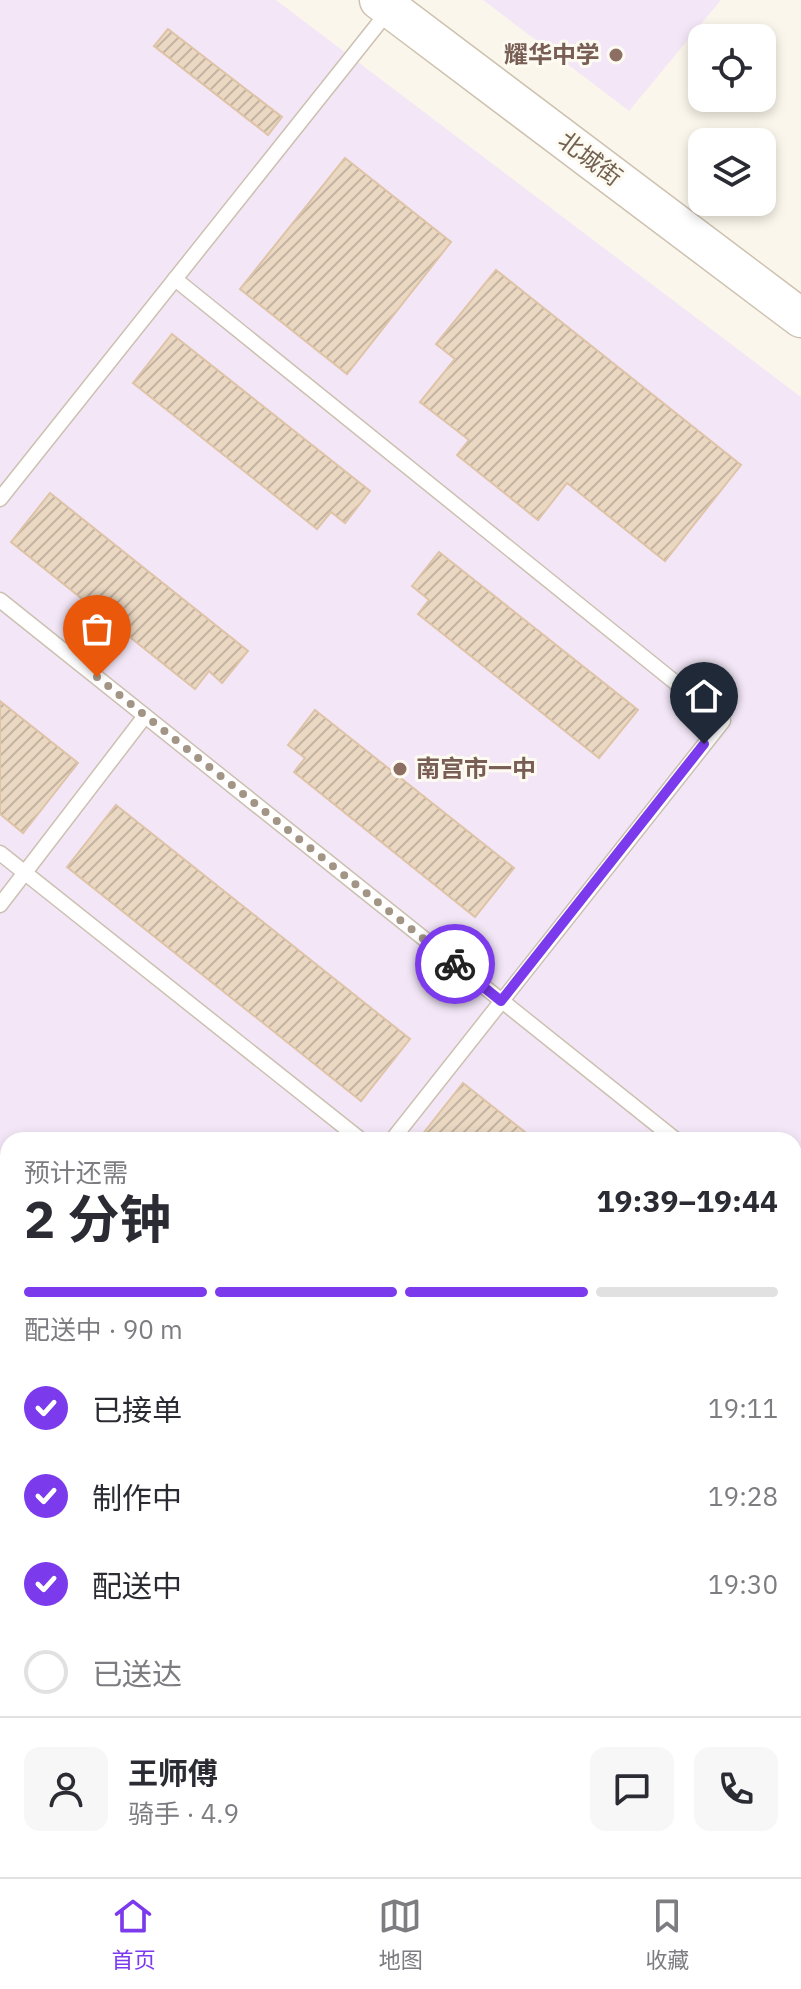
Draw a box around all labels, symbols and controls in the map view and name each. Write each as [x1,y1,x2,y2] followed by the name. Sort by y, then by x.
[688,24,776,216] map controls
[688,24,776,112] button: locate
[504,38,600,70] place label: 耀华中学
[607,46,625,64] marker: 耀华中学
[552,124,629,193] street label: 北城街
[688,128,776,216] button: layers
[63,595,131,677] pin
[75,607,119,651] icon: bag
[670,662,738,744] pin
[682,674,726,718] icon: home
[416,752,536,784] place label: 南宫市一中
[391,760,409,778] marker: 南宫市一中
[415,924,495,1004] courier
[433,942,477,986] icon: bike
[24,1155,128,1189] text: 预计还需
[597,1181,778,1220] text: 19:39–19:44
[24,1185,171,1252] text: 2 分钟
[24,1312,183,1346] text: 配送中 · 90 m
[24,1386,68,1430] icon: check
[92,1390,182,1429] text: 已接单
[708,1391,778,1425] text: 19:11
[24,1474,68,1518] icon: check
[92,1478,182,1517] text: 制作中
[708,1479,778,1513] text: 19:28
[24,1562,68,1606] icon: check
[92,1566,182,1605] text: 配送中
[708,1567,778,1601] text: 19:30
[92,1654,182,1693] text: 已送达
[24,1747,108,1831] button: person
[590,1747,674,1831] button: chat
[694,1747,778,1831] button: phone
[128,1753,218,1792] text: 王师傅
[128,1796,239,1830] text: 骑手 · 4.9
[111,1894,156,1974] tab: 首页
[378,1894,423,1974] tab: 地图
[645,1894,690,1974] tab: 收藏

